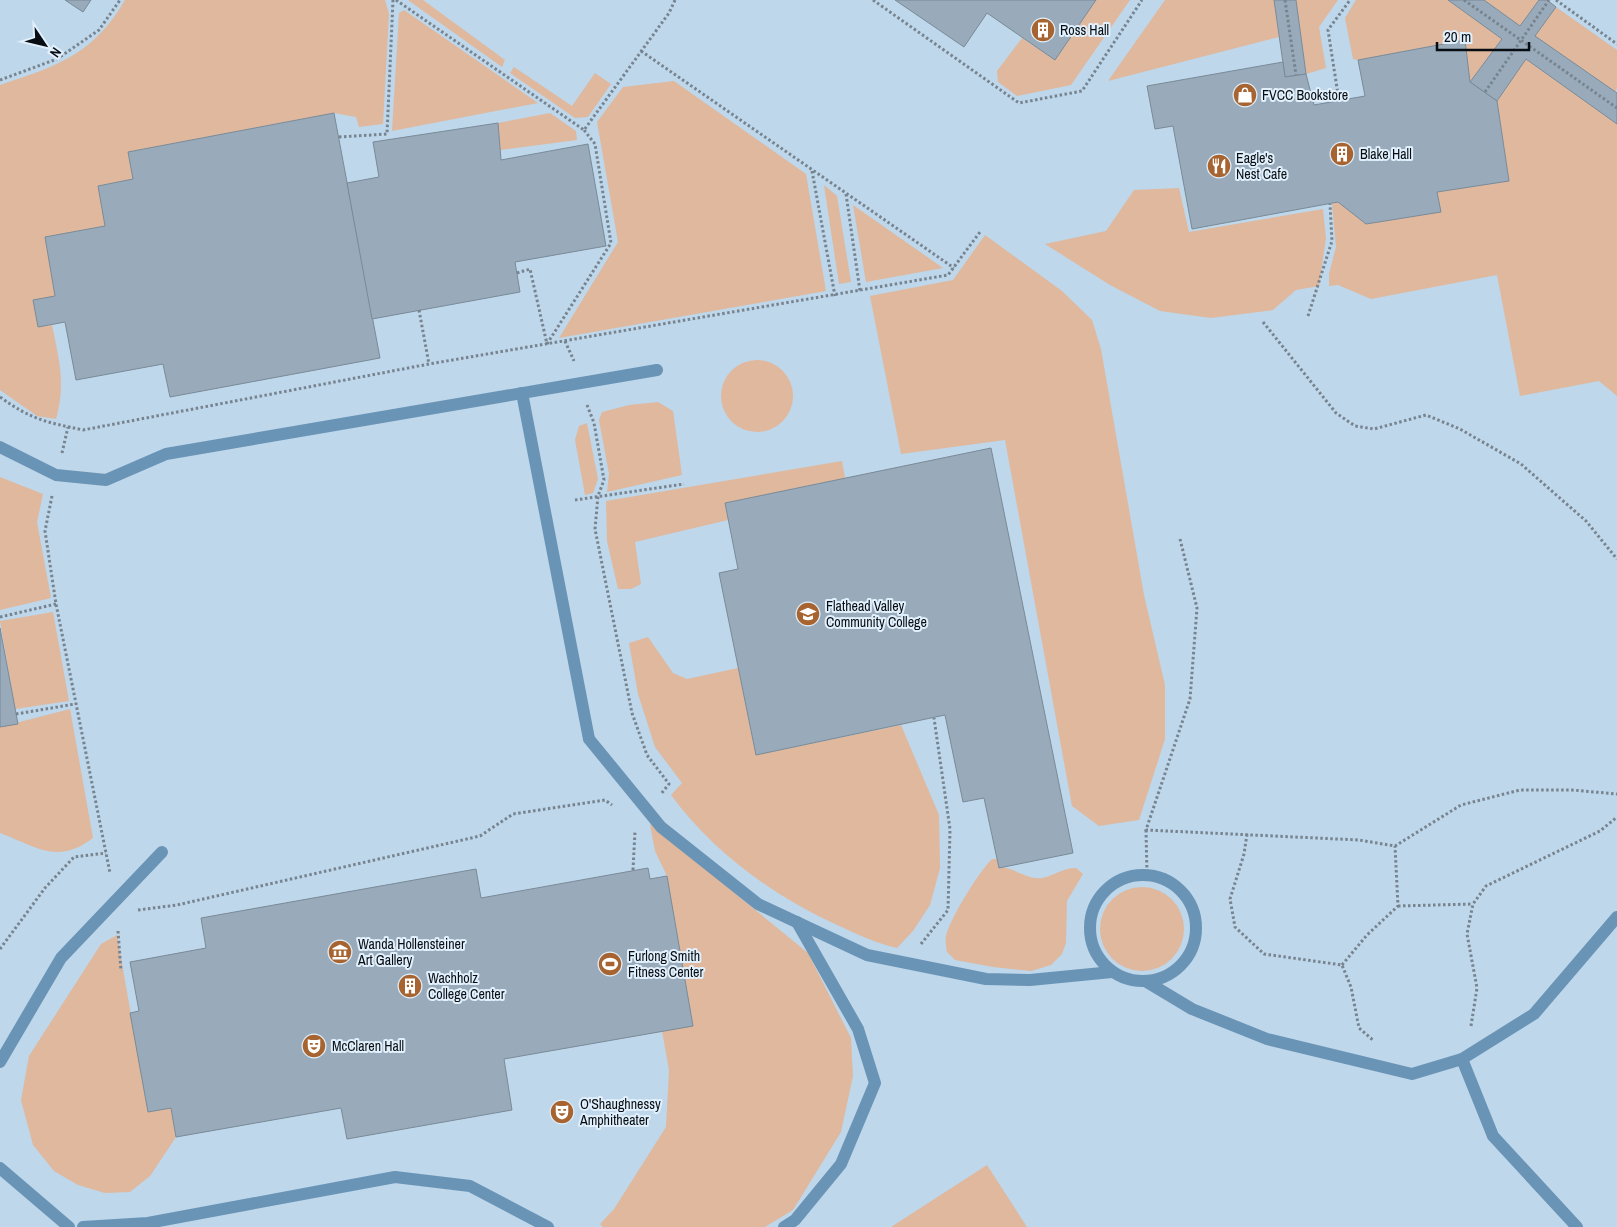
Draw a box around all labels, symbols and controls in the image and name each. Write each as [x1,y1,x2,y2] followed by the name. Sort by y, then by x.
[1030,17,1056,43] building icon: Ross Hall
[20,20,70,70] north arrow
[1437,20,1530,52] scale bar
[1060,21,1109,39] place label: Ross Hall
[1444,26,1471,47] text: 20 m
[46,44,65,61] text: N
[1232,82,1258,108] shop icon: FVCC Bookstore
[1262,86,1348,104] place label: FVCC Bookstore
[1329,141,1355,167] building icon: Blake Hall
[1360,145,1412,163] place label: Blake Hall
[1236,149,1287,183] place label: Eagle's Nest Cafe
[1206,153,1232,179] restaurant icon: Eagle's Nest Cafe
[826,597,927,631] place label: Flathead Valley Community College
[795,601,821,627] school or university icon: Flathead Valley Community College
[357,935,465,969] place label: Wanda Hollensteiner Art Gallery
[327,939,353,965] museum icon: Wanda Hollensteiner Art Gallery
[628,947,703,981] place label: Furlong Smith Fitness Center
[597,951,623,977] sports icon: Furlong Smith Fitness Center
[428,969,505,1003] place label: Wachholz College Center
[397,973,423,999] building icon: Wachholz College Center
[301,1033,327,1059] theatre icon: McClaren Hall
[332,1037,404,1055] place label: McClaren Hall
[579,1095,661,1129] place label: O'Shaughnessy Amphitheater
[549,1099,575,1125] theatre icon: O'Shaughnessy Amphitheater

